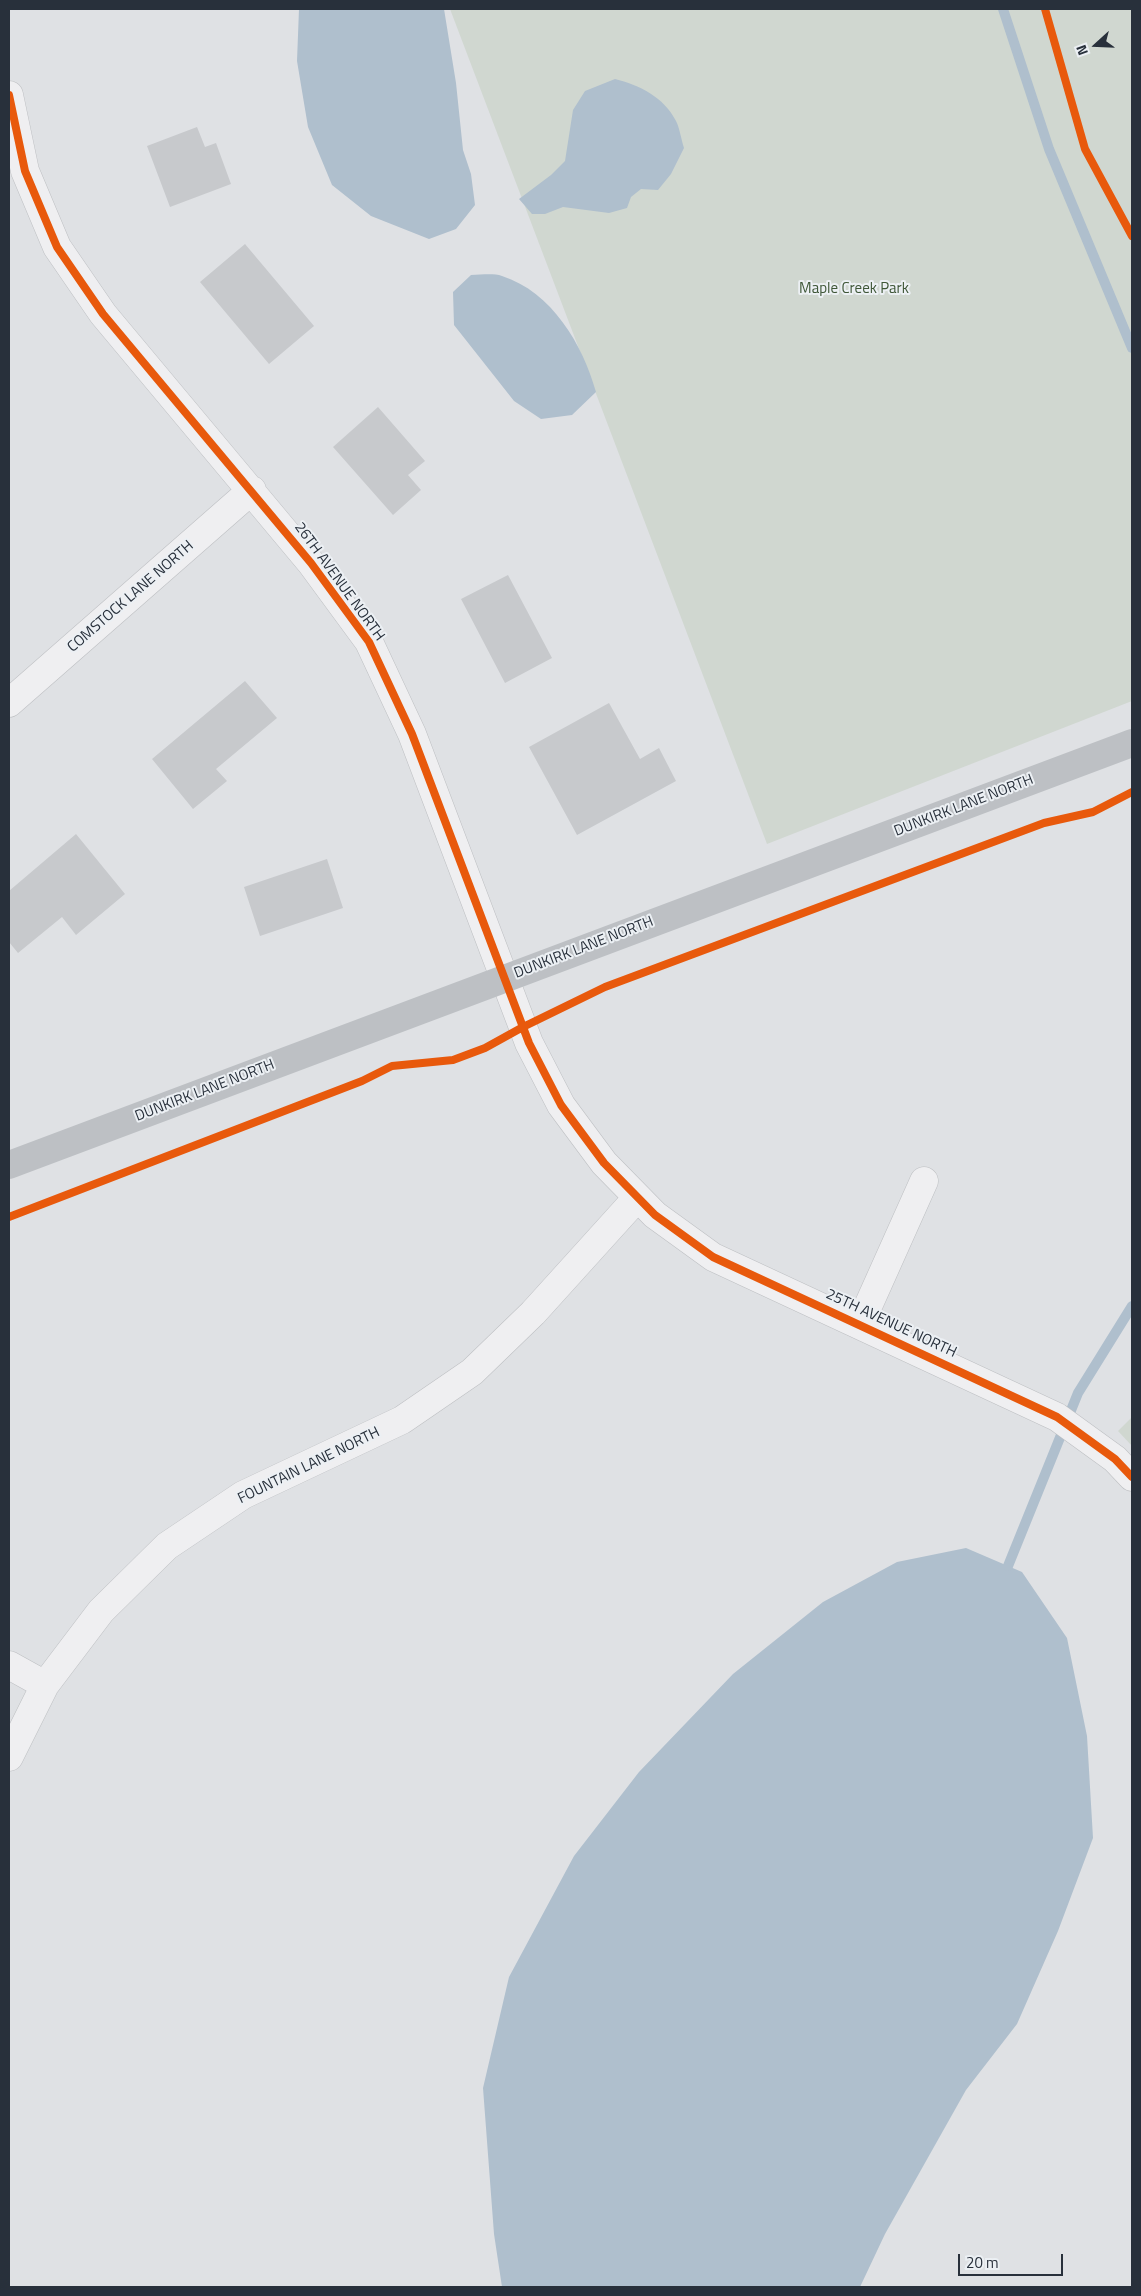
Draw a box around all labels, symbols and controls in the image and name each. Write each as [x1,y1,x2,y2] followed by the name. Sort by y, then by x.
[1071,20,1121,70] north arrow
[1070,42,1093,58] text: N
[799,280,909,298] park label: Maple Creek Park
[290,519,388,645] street label: 26TH AVENUE NORTH
[64,537,198,657] street label: COMSTOCK LANE NORTH
[892,771,1036,841] street label: DUNKIRK LANE NORTH
[512,913,656,983] street label: DUNKIRK LANE NORTH
[133,1056,277,1126] street label: DUNKIRK LANE NORTH
[823,1286,959,1362] street label: 25TH AVENUE NORTH
[235,1424,383,1508] street label: FOUNTAIN LANE NORTH
[961,2244,1066,2276] scale bar
[966,2251,999,2274] text: 20 m

